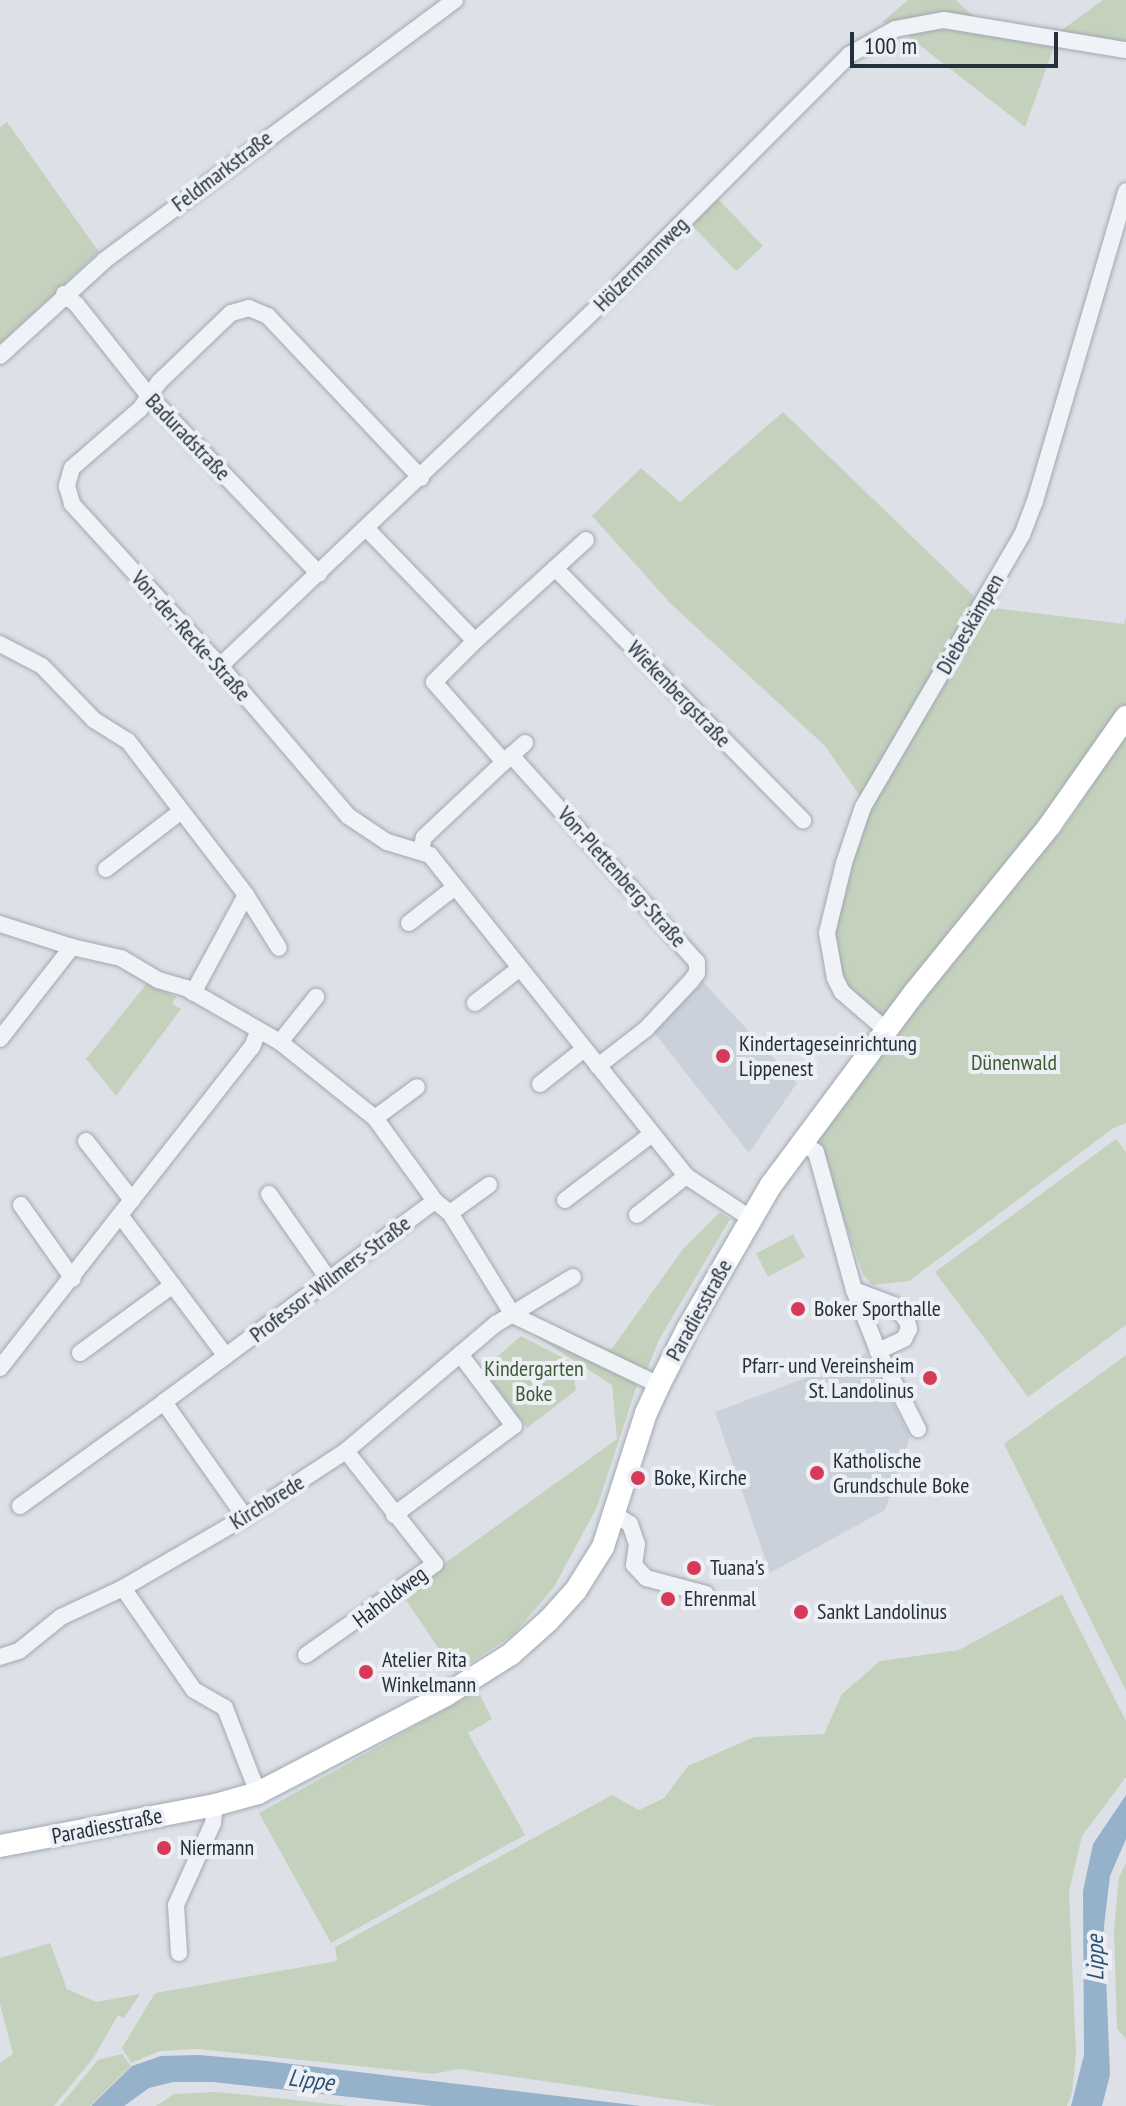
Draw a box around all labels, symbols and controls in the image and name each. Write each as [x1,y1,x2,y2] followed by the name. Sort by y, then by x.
[854,16,1062,66] scale bar
[864,30,917,61] text: 100 m
[167,125,277,217] street label: Feldmarkstraße
[588,211,694,317] street label: Hölzermannweg
[140,388,236,486] street label: Baduradstraße
[126,565,256,707] street label: Von-der-Recke-Straße
[931,569,1009,679] street label: Diebeskämpen
[622,635,736,753] street label: Wiekenbergstraße
[552,801,692,953] street label: Von-Plettenberg-Straße
[739,1030,917,1082] place label: Kindertageseinrichtung Lippenest
[714,1047,732,1065] marker: Kindertageseinrichtung Lippenest
[971,1050,1057,1076] park label: Dünenwald
[245,1210,415,1348] street label: Professor-Wilmers-Straße
[660,1255,738,1365] street label: Paradiesstraße
[814,1296,941,1322] place label: Boker Sporthalle
[789,1300,807,1318] marker: Boker Sporthalle
[740,1352,914,1404] place label: Pfarr- und Vereinsheim St. Landolinus
[484,1355,584,1406] park label: Kindergarten Boke
[921,1369,939,1387] marker: Pfarr- und Vereinsheim St. Landolinus
[833,1447,969,1498] place label: Katholische Grundschule Boke
[808,1464,826,1482] marker: Katholische Grundschule Boke
[654,1465,748,1491] place label: Boke, Kirche
[225,1469,309,1535] street label: Kirchbrede
[629,1469,647,1487] marker: Boke, Kirche
[710,1555,765,1581] place label: Tuana's
[685,1559,703,1577] marker: Tuana's
[348,1561,432,1633] street label: Haholdweg
[684,1586,756,1612] place label: Ehrenmal
[659,1590,677,1608] marker: Ehrenmal
[817,1599,947,1625] place label: Sankt Landolinus
[792,1603,810,1621] marker: Sankt Landolinus
[382,1646,476,1698] place label: Atelier Rita Winkelmann
[357,1663,375,1681] marker: Atelier Rita Winkelmann
[50,1802,164,1850] street label: Paradiesstraße
[180,1835,254,1861] place label: Niermann
[155,1839,173,1857] marker: Niermann
[1080,1935,1110,1981] water label: Lippe
[286,2063,336,2097] water label: Lippe

